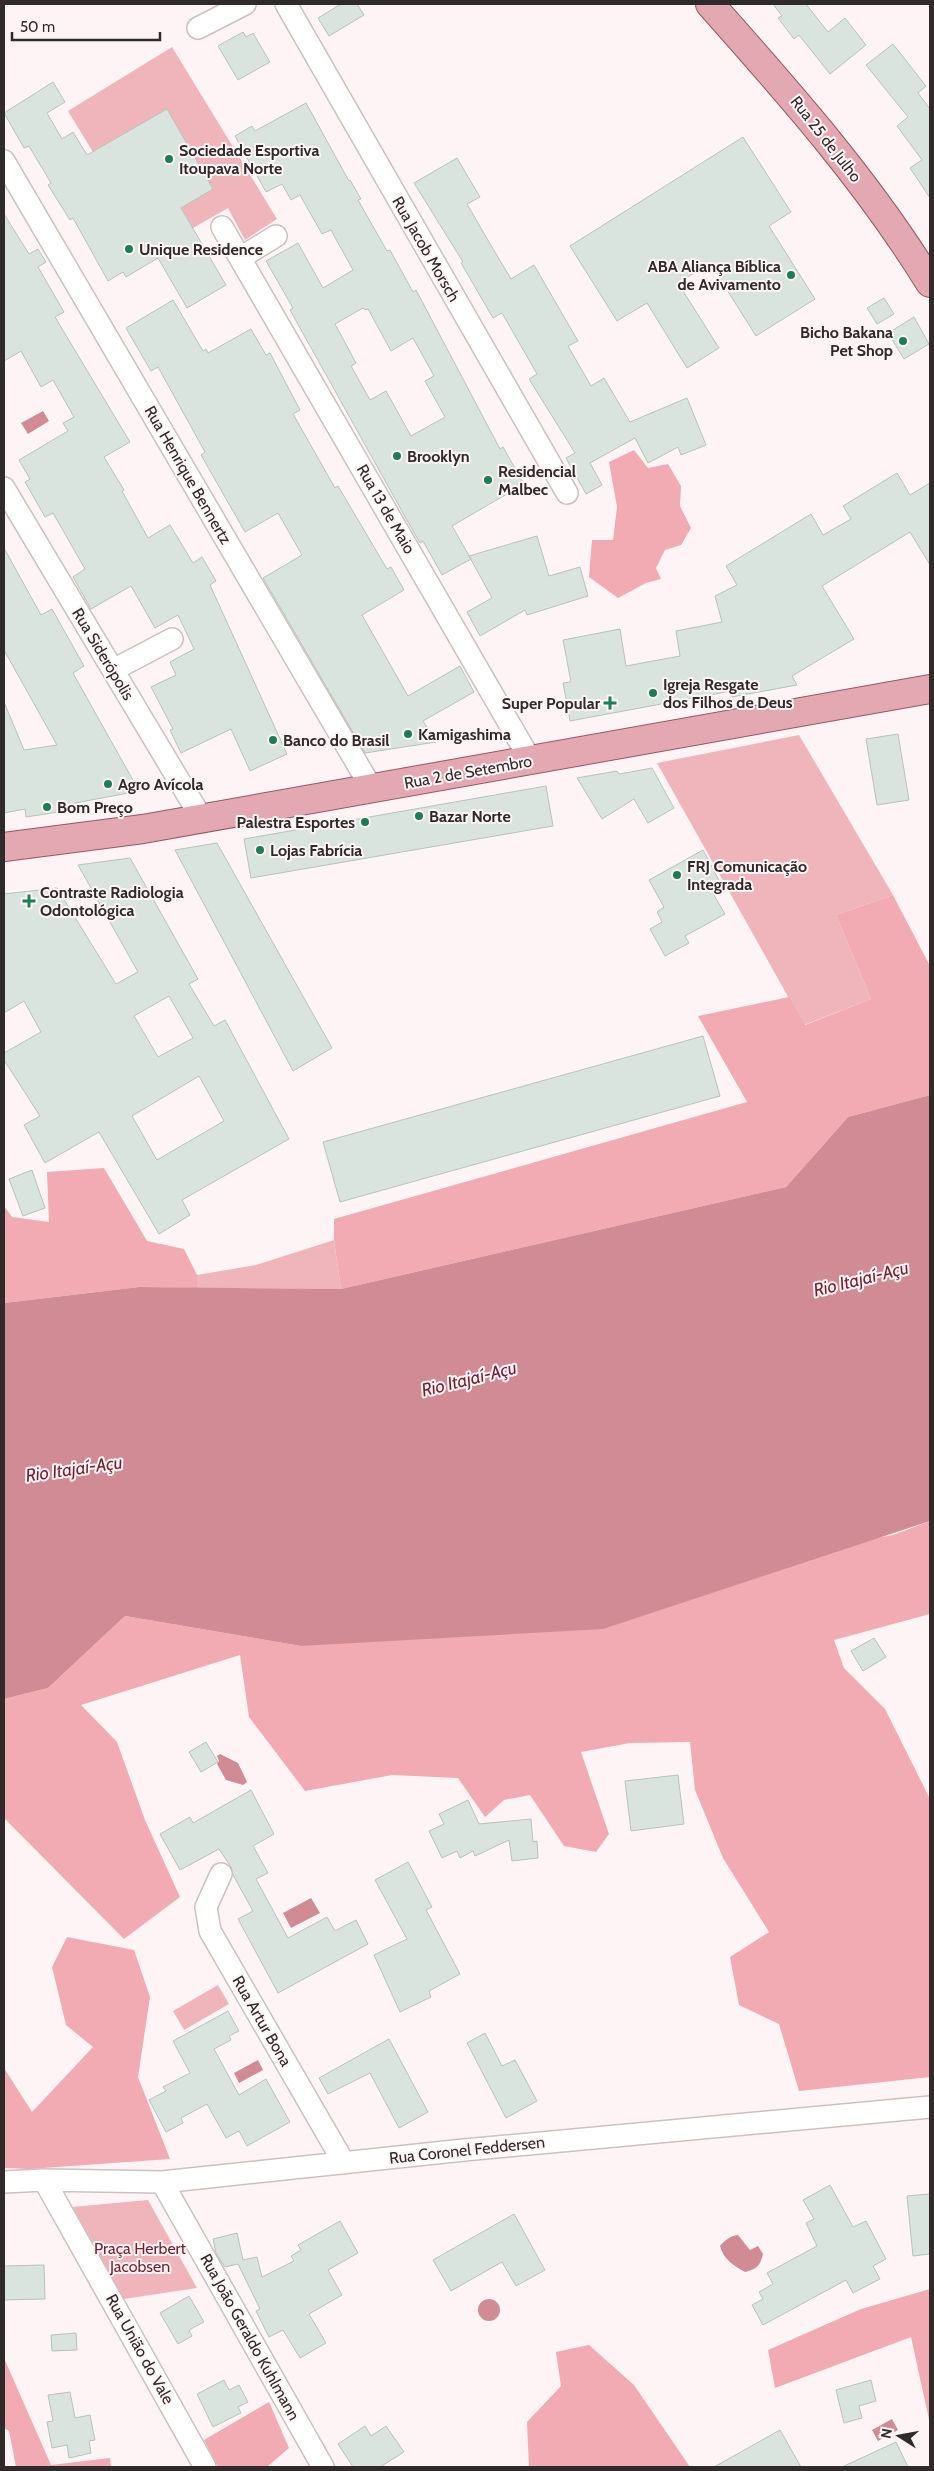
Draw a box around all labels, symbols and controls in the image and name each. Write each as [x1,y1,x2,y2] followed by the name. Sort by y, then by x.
[12,10,160,42] scale bar
[20,18,55,36] text: 50 m
[787,92,866,186] street label: Rua 25 de Julho
[179,141,319,178] place label: Sociedade Esportiva Itoupava Norte
[163,153,175,165] marker: Sociedade Esportiva Itoupava Norte
[388,193,464,305] street label: Rua Jacob Morsch
[139,240,263,259] place label: Unique Residence
[123,243,135,255] marker: Unique Residence
[648,257,781,294] place label: ABA Aliança Bíblica de Avivamento
[785,269,797,281] marker: ABA Aliança Bíblica de Avivamento
[800,323,893,360] place label: Bicho Bakana Pet Shop
[897,335,909,347] marker: Bicho Bakana Pet Shop
[141,402,236,548] street label: Rua Henrique Bennertz
[407,447,470,466] place label: Brooklyn
[391,450,403,462] marker: Brooklyn
[353,461,419,557] street label: Rua 13 de Maio
[498,462,576,499] place label: Residencial Malbec
[482,474,494,486] marker: Residencial Malbec
[68,605,138,704] street label: Rua Siderópolis
[663,675,793,712] place label: Igreja Resgate dos Filhos de Deus
[647,687,659,699] marker: Igreja Resgate dos Filhos de Deus
[502,694,601,713] place label: Super Popular
[604,697,616,709] marker: Super Popular
[418,725,511,744] place label: Kamigashima
[402,728,414,740] marker: Kamigashima
[283,731,390,750] place label: Banco do Brasil
[267,734,279,746] marker: Banco do Brasil
[403,751,534,793] street label: Rua 2 de Setembro
[118,775,203,794] place label: Agro Avícola
[102,778,114,790] marker: Agro Avícola
[57,798,133,817] place label: Bom Preço
[41,801,53,813] marker: Bom Preço
[429,807,511,826] place label: Bazar Norte
[413,810,425,822] marker: Bazar Norte
[236,813,355,832] place label: Palestra Esportes
[359,816,371,828] marker: Palestra Esportes
[270,841,362,860] place label: Lojas Fabrícia
[254,844,266,856] marker: Lojas Fabrícia
[687,857,807,894] place label: FRJ Comunicação Integrada
[671,869,683,881] marker: FRJ Comunicação Integrada
[40,883,184,920] place label: Contraste Radiologia Odontológica
[22,894,36,908] marker: Contraste Radiologia Odontológica
[811,1257,911,1301] water label: Rio Itajaí-Açu
[419,1357,519,1401] water label: Rio Itajaí-Açu
[24,1451,124,1487] water label: Rio Itajaí-Açu
[228,1972,296,2070] street label: Rua Artur Bona
[388,2132,546,2168] street label: Rua Coronel Feddersen
[94,2239,187,2276] park label: Praça Herbert Jacobsen
[196,2250,304,2424] street label: Rua João Geraldo Kuhlmann
[102,2291,178,2407] street label: Rua União do Vale
[874,2411,924,2461] north arrow
[876,2427,896,2440] text: N

